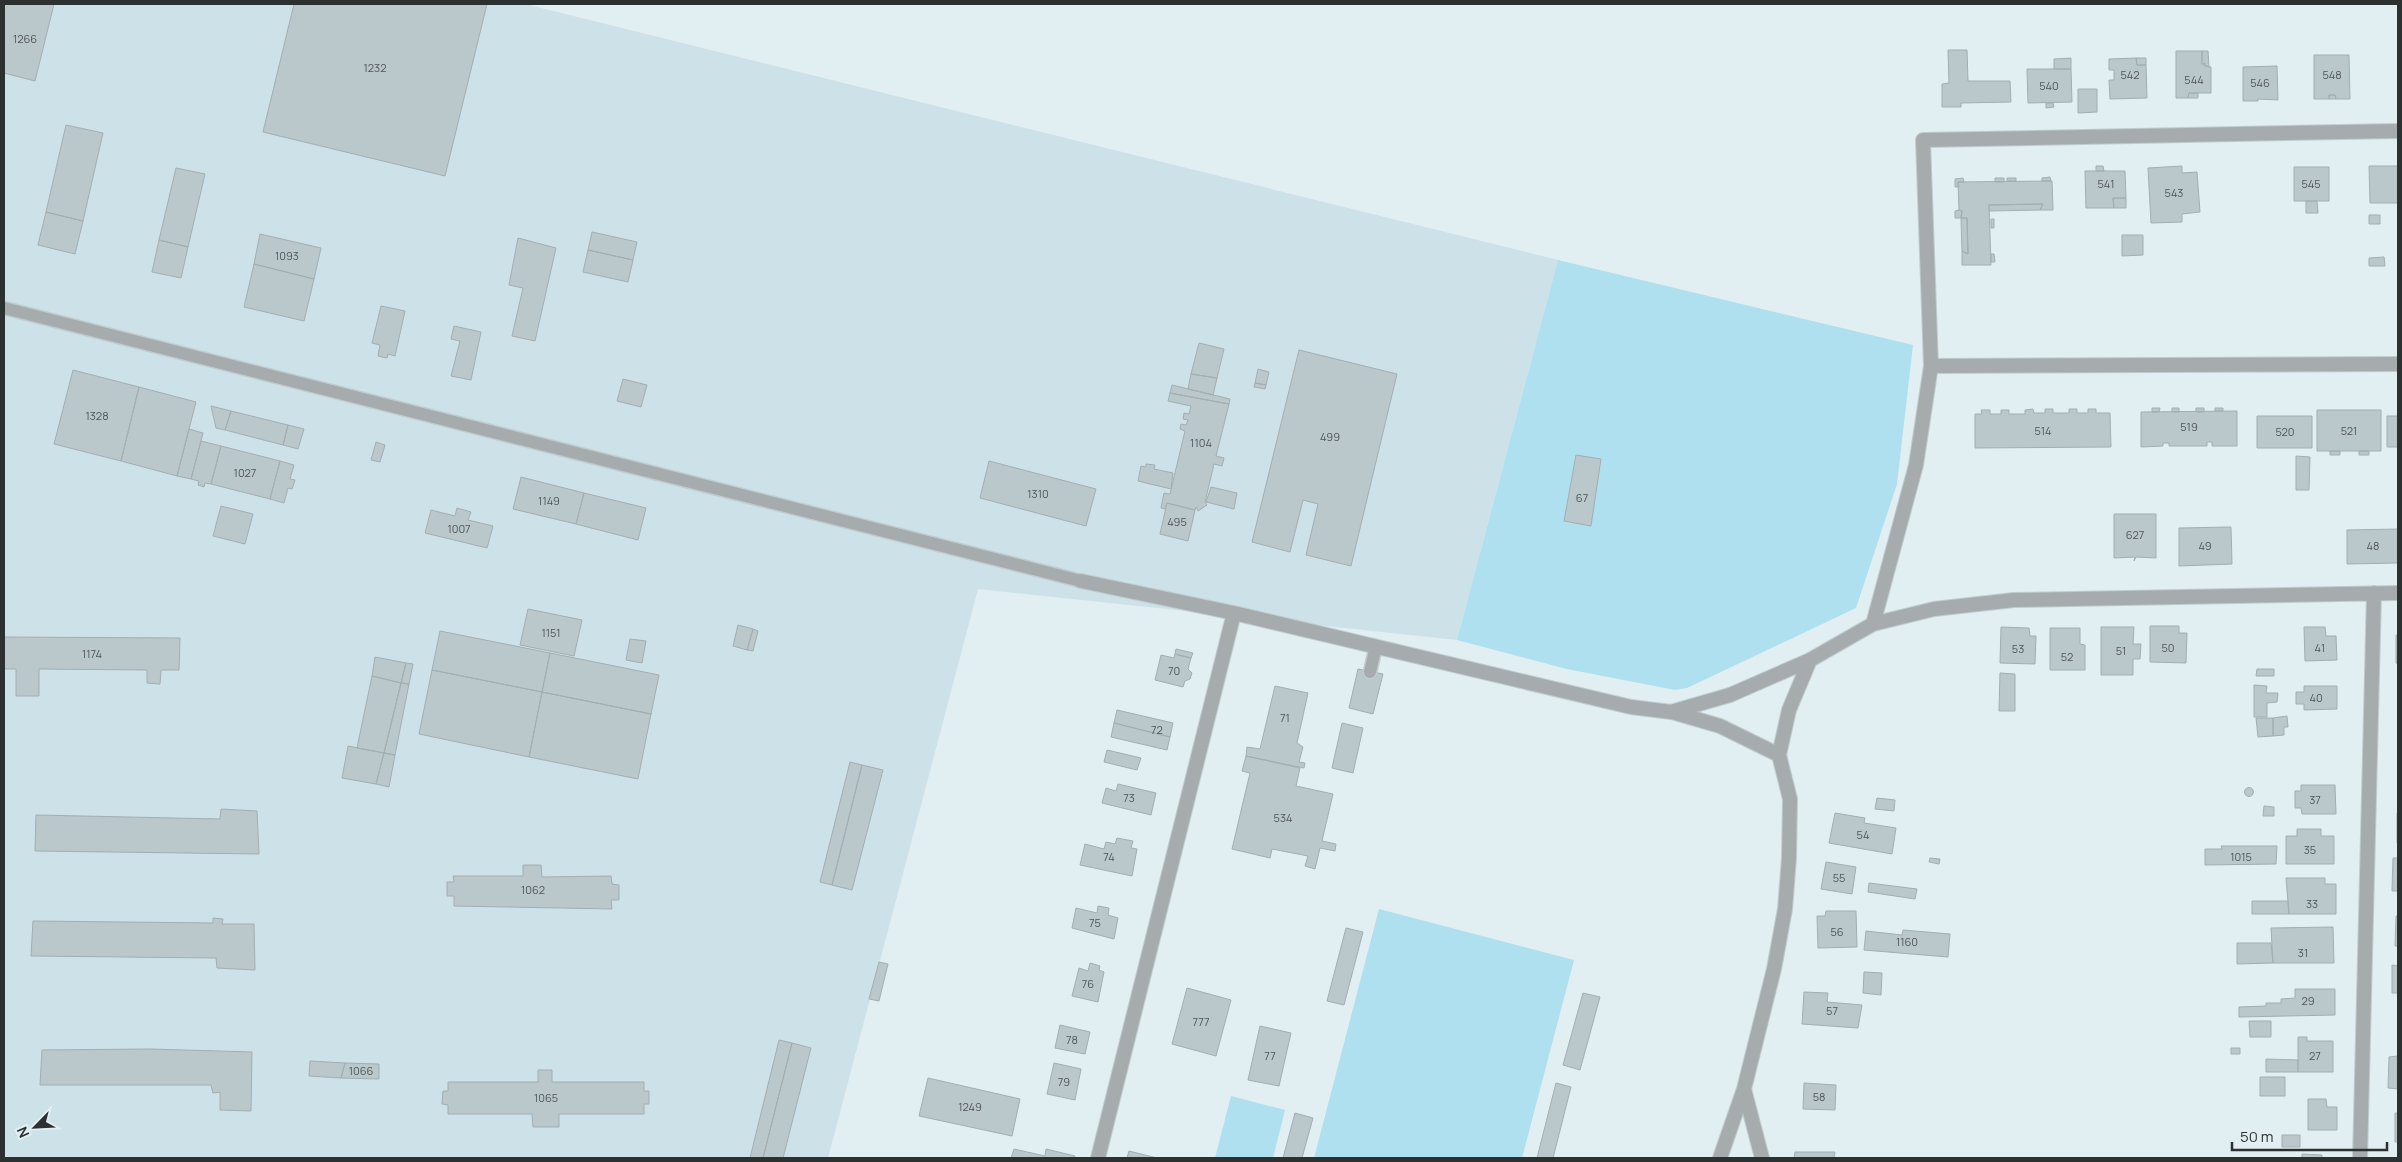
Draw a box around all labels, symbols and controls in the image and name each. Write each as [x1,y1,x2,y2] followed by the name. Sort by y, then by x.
[13,31,37,46] house number: 1266
[364,60,386,75] house number: 1232
[2120,67,2140,82] house number: 542
[2322,67,2342,82] house number: 548
[2184,72,2204,87] house number: 544
[2250,75,2270,90] house number: 546
[2039,78,2059,93] house number: 540
[2097,176,2115,191] house number: 541
[2301,176,2321,191] house number: 545
[2165,185,2183,200] house number: 543
[275,248,299,263] house number: 1093
[85,408,109,423] house number: 1328
[2180,419,2198,434] house number: 519
[2034,423,2052,438] house number: 514
[2341,423,2357,438] house number: 521
[2275,424,2295,439] house number: 520
[1320,429,1340,444] house number: 499
[1190,435,1212,450] house number: 1104
[234,465,256,480] house number: 1027
[1027,486,1049,501] house number: 1310
[1576,490,1588,505] house number: 67
[538,493,560,508] house number: 1149
[1167,514,1187,529] house number: 495
[447,521,471,536] house number: 1007
[2126,527,2144,542] house number: 627
[2198,538,2212,553] house number: 49
[2367,538,2379,553] house number: 48
[541,625,561,640] house number: 1151
[2161,640,2175,655] house number: 50
[2315,640,2325,655] house number: 41
[2012,641,2024,656] house number: 53
[2116,643,2126,658] house number: 51
[82,646,102,661] house number: 1174
[2061,649,2073,664] house number: 52
[1168,663,1180,678] house number: 70
[2309,690,2323,705] house number: 40
[1280,710,1290,725] house number: 71
[1151,722,1163,737] house number: 72
[1123,790,1135,805] house number: 73
[2309,792,2321,807] house number: 37
[1274,810,1292,825] house number: 534
[1857,827,1869,842] house number: 54
[2304,842,2316,857] house number: 35
[1103,849,1115,864] house number: 74
[2230,849,2252,864] house number: 1015
[1833,870,1845,885] house number: 55
[521,882,545,897] house number: 1062
[2306,896,2318,911] house number: 33
[1089,915,1101,930] house number: 75
[1830,924,1844,939] house number: 56
[1896,934,1918,949] house number: 1160
[2298,945,2308,960] house number: 31
[1082,976,1094,991] house number: 76
[2301,993,2315,1008] house number: 29
[1826,1003,1838,1018] house number: 57
[1192,1014,1210,1029] house number: 777
[1066,1032,1078,1047] house number: 78
[1264,1048,1276,1063] house number: 77
[2309,1048,2321,1063] house number: 27
[349,1063,373,1078] house number: 1066
[1058,1074,1070,1089] house number: 79
[1813,1089,1825,1104] house number: 58
[534,1090,558,1105] house number: 1065
[958,1099,982,1114] house number: 1249
[10,1102,60,1152] north arrow
[2232,1120,2387,1152] scale bar
[12,1124,33,1141] text: N
[2240,1126,2274,1147] text: 50 m

